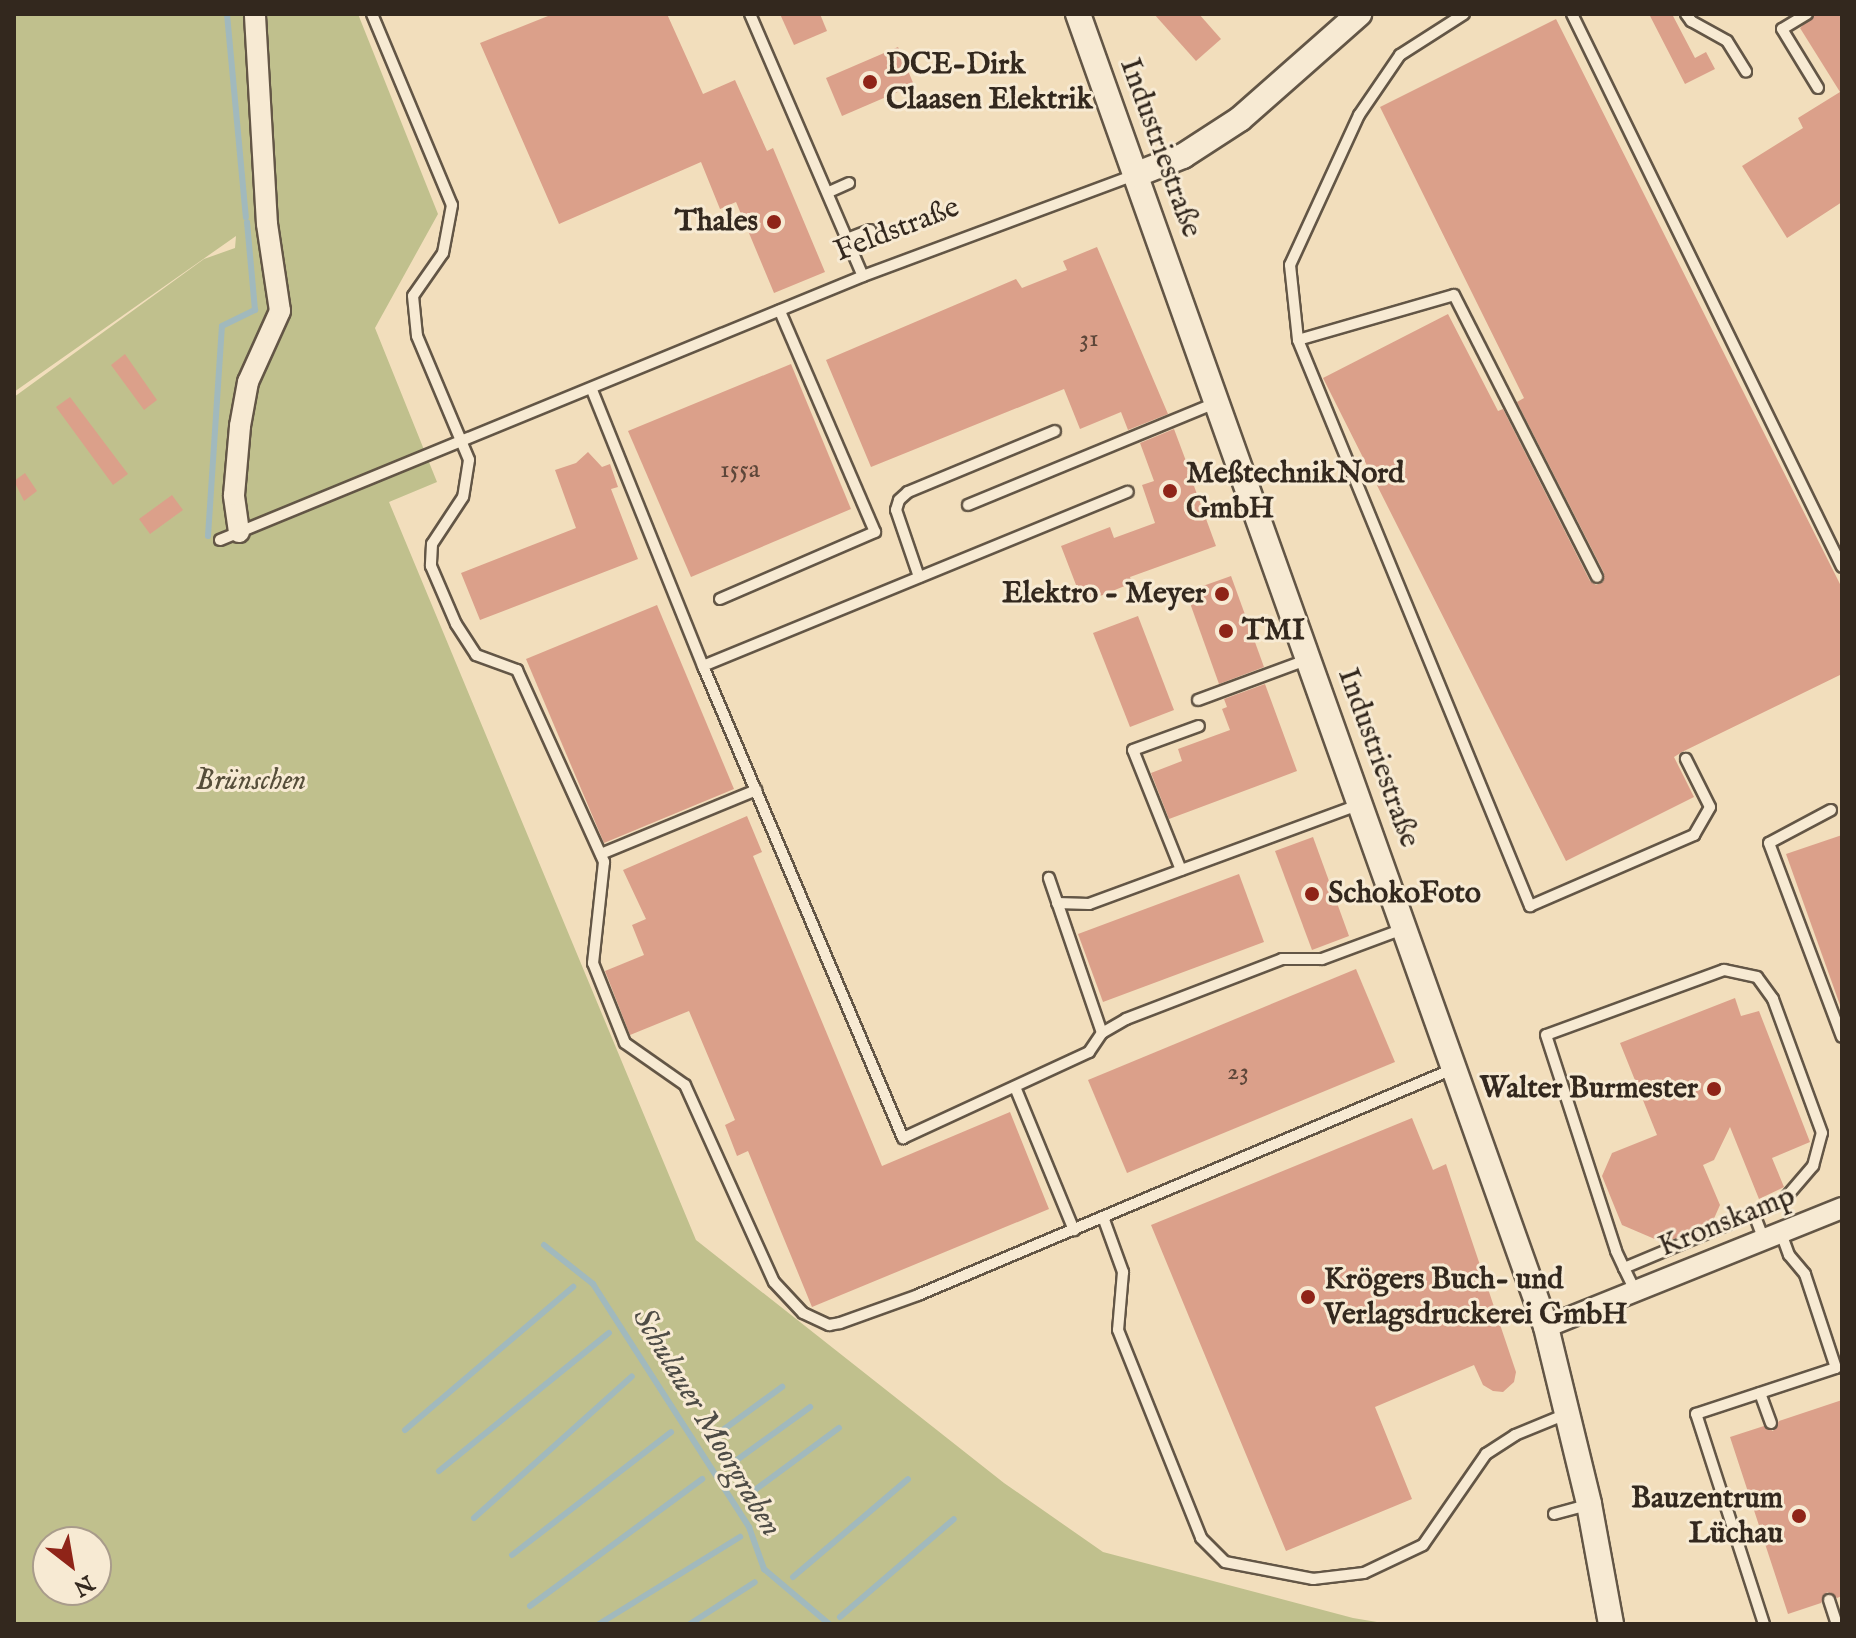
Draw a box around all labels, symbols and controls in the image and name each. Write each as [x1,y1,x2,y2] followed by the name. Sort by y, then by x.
[886,47,1093,118] place label: DCE-Dirk Claasen Elektrik
[1111,53,1209,243] street label: Industriestraße
[861,73,879,91] marker: DCE-Dirk Claasen Elektrik
[830,190,964,270] street label: Feldstraße
[675,204,758,240] place label: Thales
[765,213,783,231] marker: Thales
[1079,323,1099,355] house number: 31
[720,454,760,486] house number: 155a
[1186,456,1404,526] place label: MeßtechnikNord GmbH
[1161,482,1179,500] marker: MeßtechnikNord GmbH
[1002,576,1206,612] place label: Elektro - Meyer
[1213,585,1231,603] marker: Elektro - Meyer
[1242,613,1305,649] place label: TMI
[1217,622,1235,640] marker: TMI
[1329,663,1427,853] street label: Industriestraße
[196,763,306,799] park label: Brünschen
[1328,876,1481,912] place label: SchokoFoto
[1303,885,1321,903] marker: SchokoFoto
[1227,1056,1249,1088] house number: 23
[1480,1071,1698,1107] place label: Walter Burmester
[1705,1080,1723,1098] marker: Walter Burmester
[1654,1178,1800,1266] street label: Kronskamp
[1324,1262,1628,1332] place label: Krögers Buch- und Verlagsdruckerei GmbH
[1299,1288,1317,1306] marker: Krögers Buch- und Verlagsdruckerei GmbH
[623,1302,789,1544] water label: Schulauer Moorgraben
[1631,1481,1783,1552] place label: Bauzentrum Lüchau
[1790,1507,1808,1525] marker: Bauzentrum Lüchau
[32,1526,112,1606] north arrow
[68,1568,99,1602] text: N

